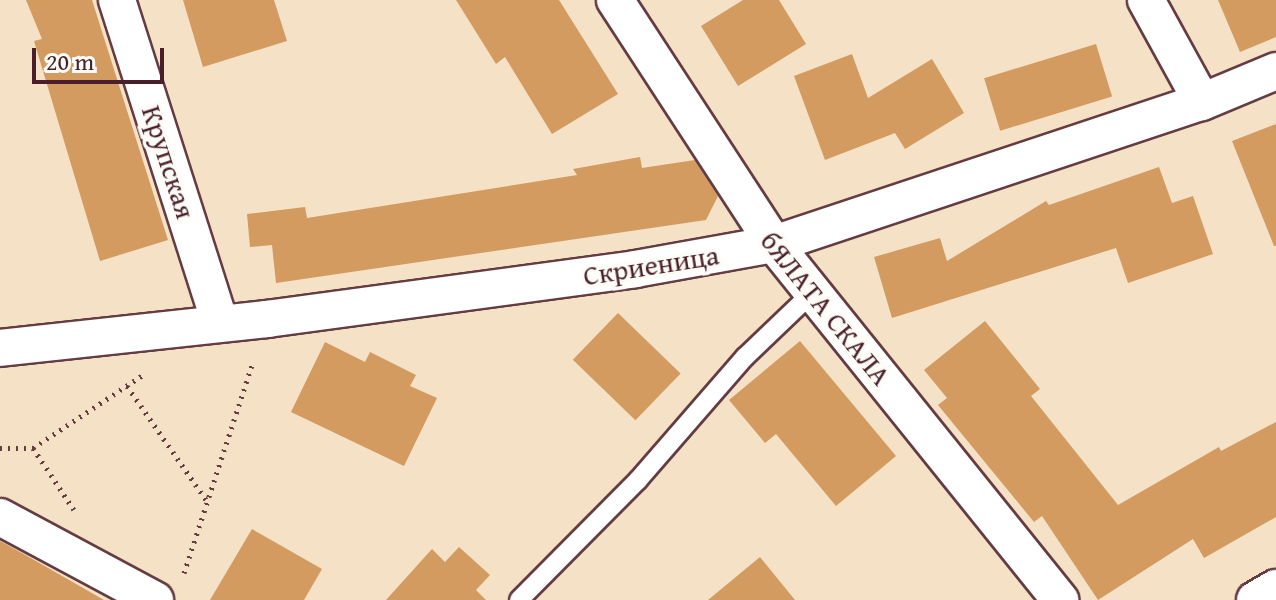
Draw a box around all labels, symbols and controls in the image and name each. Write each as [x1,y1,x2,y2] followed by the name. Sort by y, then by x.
[36,32,168,82] scale bar
[46,44,94,79] text: 20 m
[135,101,203,223] street label: Крупская
[754,224,898,392] street label: бЯЛАТА СКАЛА
[581,238,721,292] street label: Скриеница

